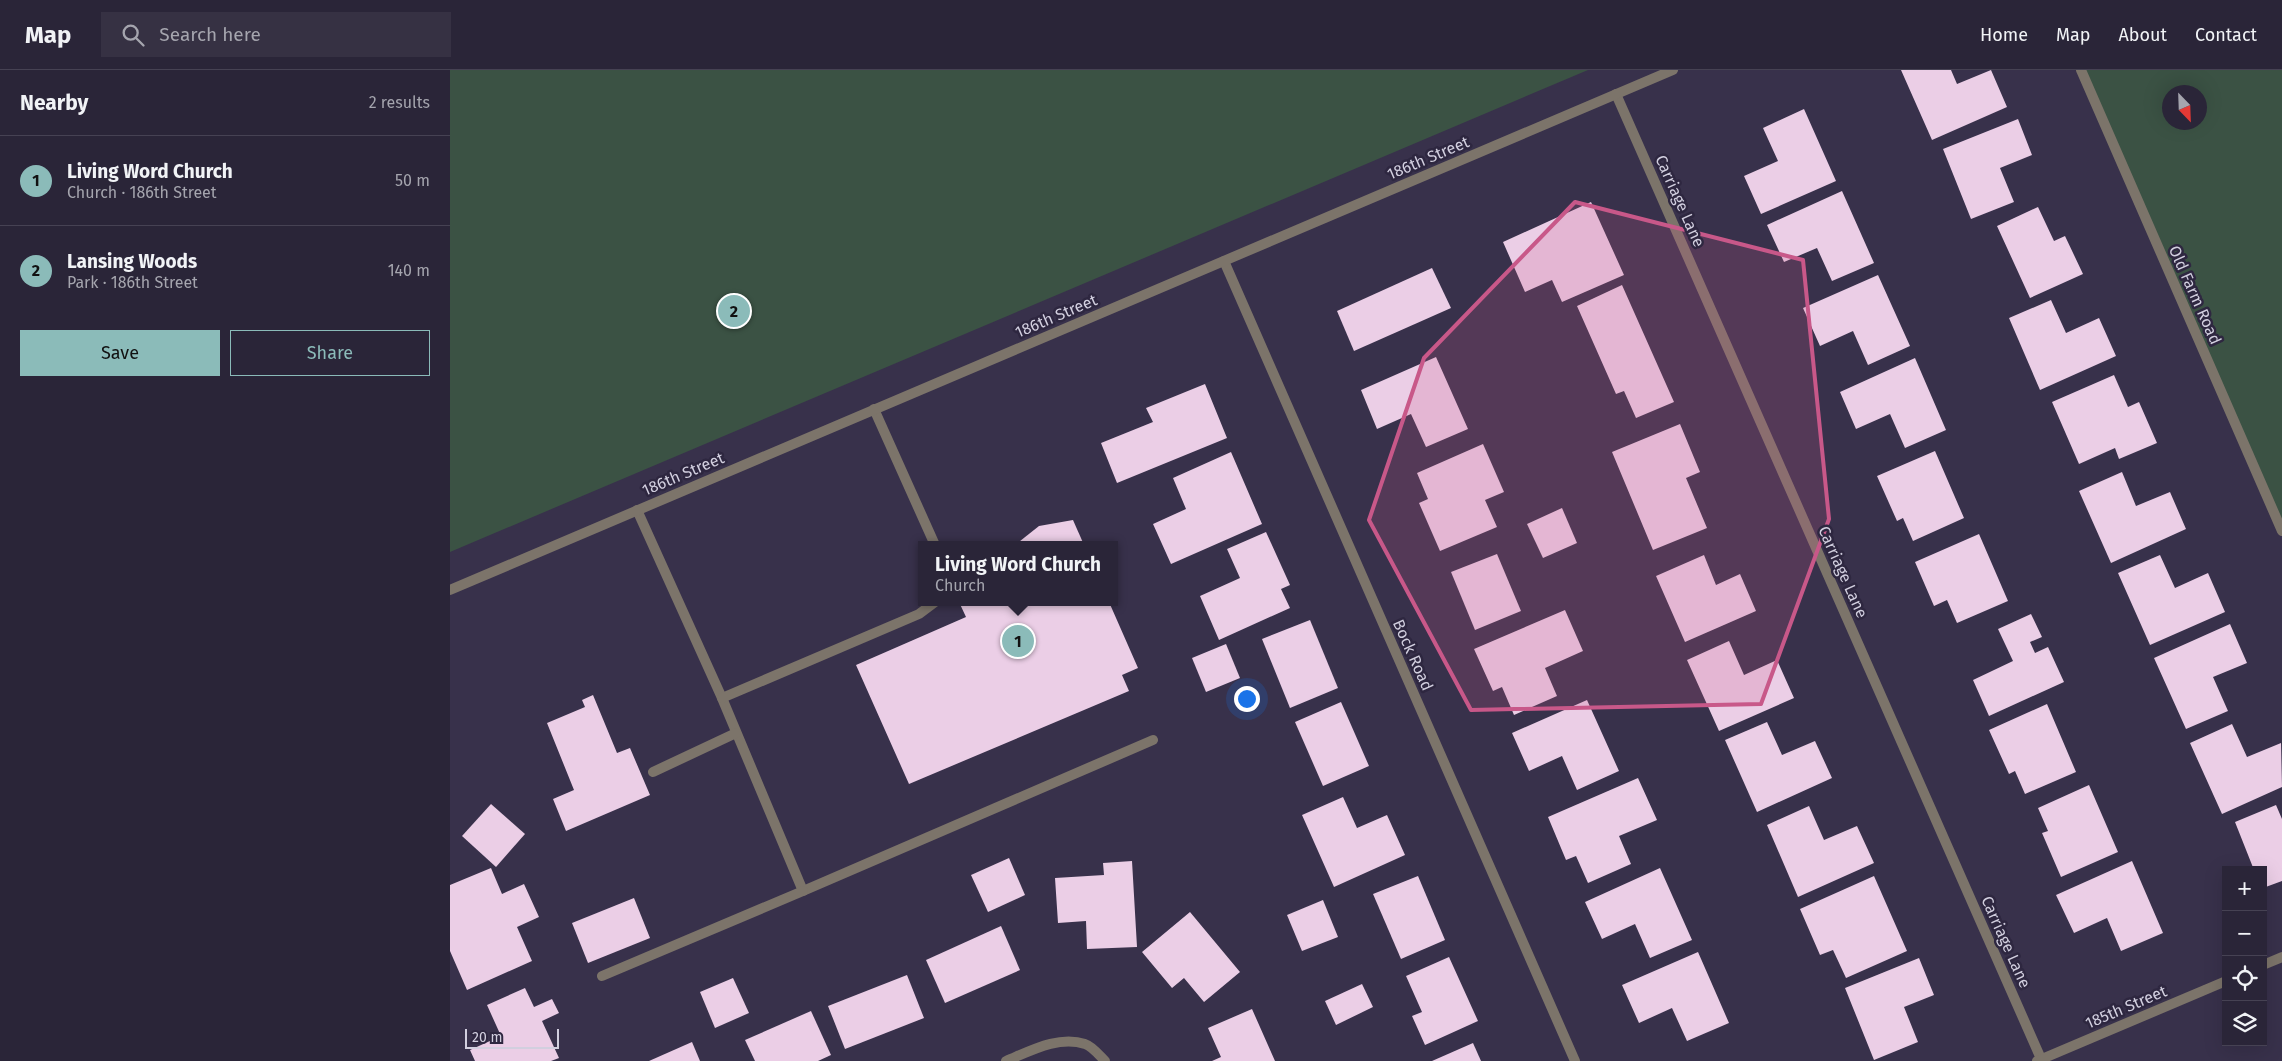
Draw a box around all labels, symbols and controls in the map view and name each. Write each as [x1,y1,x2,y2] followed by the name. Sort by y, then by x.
[101,12,451,57] search box
[25,21,71,49] text: Map
[119,21,147,49] icon: search
[159,23,261,46] text: Search here
[1980,24,2028,46] text: Home
[2056,24,2090,46] text: Map
[2118,24,2167,46] text: About
[2195,24,2257,46] text: Contact
[2162,85,2207,130] north arrow
[20,90,88,116] text: Nearby
[369,93,430,112] text: 2 results
[1384,132,1472,184] street label: 186th Street
[1651,152,1709,250] street label: Carriage Lane
[67,160,233,183] text: Living Word Church
[32,171,40,190] text: 1
[395,171,430,190] text: 50 m
[67,183,217,202] text: Church · 186th Street
[2165,243,2225,347] street label: Old Farm Road
[67,250,197,273] text: Lansing Woods
[32,261,40,280] text: 2
[388,261,430,280] text: 140 m
[67,273,198,292] text: Park · 186th Street
[1012,290,1100,342] street label: 186th Street
[718,292,750,330] pin: 2
[20,330,220,376] button: Save
[230,330,430,376] button: Share
[639,448,727,500] street label: 186th Street
[1814,523,1872,621] street label: Carriage Lane
[918,541,1118,606] popup
[935,553,1101,576] text: Living Word Church
[935,576,985,595] text: Church
[1389,616,1437,694] street label: Bock Road
[1002,622,1034,660] pin: 1
[1234,686,1260,712] your location
[2222,866,2267,1046] map controls
[2222,866,2267,911] button: +
[1977,893,2035,991] street label: Carriage Lane
[2222,911,2267,956] button: −
[2222,956,2267,1001] button: locate
[2082,981,2170,1033] street label: 185th Street
[2222,1001,2267,1046] button: layers
[465,1026,559,1049] scale bar
[472,1029,502,1046] text: 20 m

